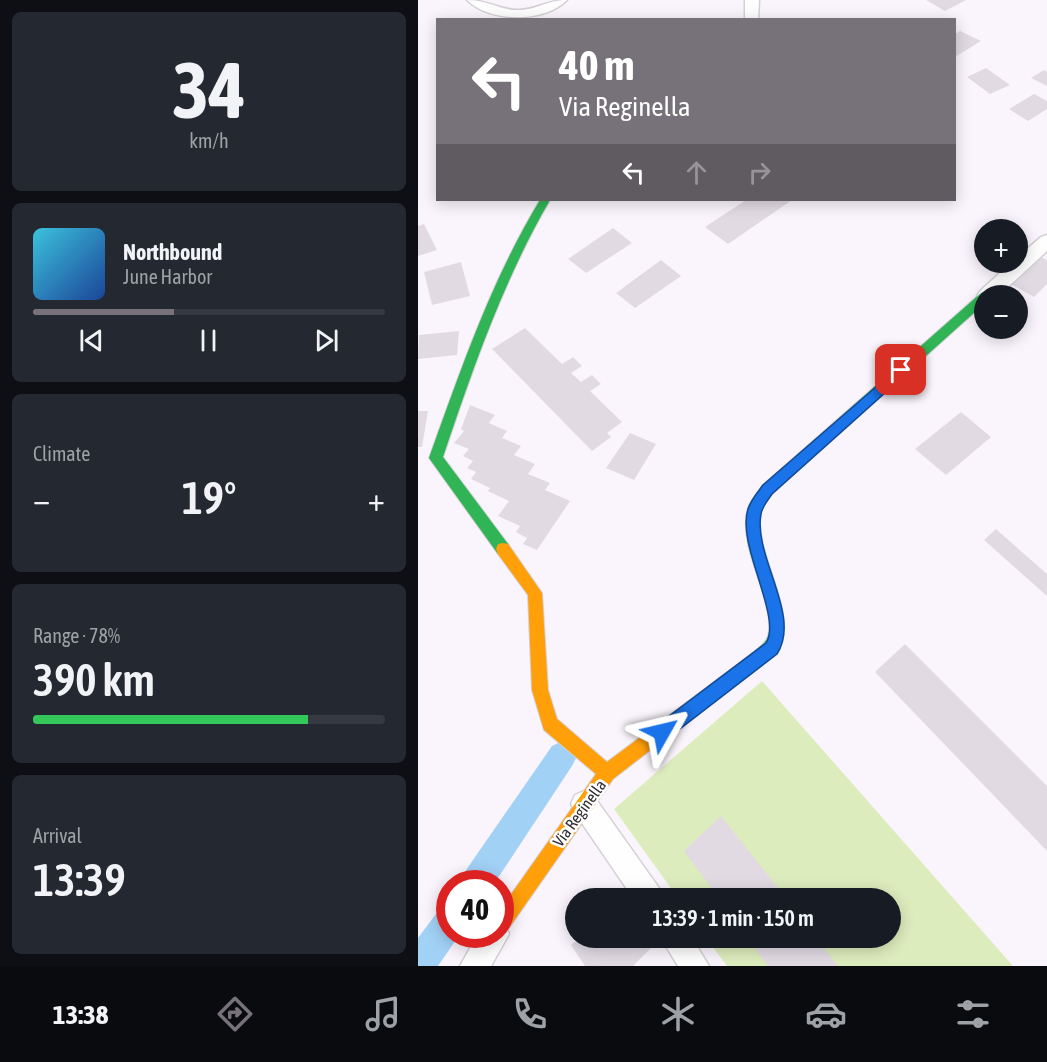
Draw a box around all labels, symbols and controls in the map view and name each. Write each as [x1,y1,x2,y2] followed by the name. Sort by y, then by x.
[559,41,634,89] text: 40 m
[460,42,538,120] icon: left
[172,45,246,135] text: 34
[559,91,691,122] text: Via Reginella
[189,129,229,152] text: km/h
[617,156,650,189] icon: left
[680,156,713,189] icon: ahead
[743,156,776,189] icon: right
[974,219,1028,339] map controls
[974,219,1028,273] button: +
[123,239,222,265] text: Northbound
[123,265,212,288] text: June Harbor
[974,285,1028,339] button: −
[75,324,108,357] icon: previous
[192,324,225,357] icon: pause
[310,324,343,357] icon: next
[875,344,926,395] pin
[884,353,917,386] icon: arrive
[33,442,90,465] text: Climate
[182,472,236,524] text: 19°
[33,480,50,518] text: −
[368,480,385,518] text: +
[33,624,120,647] text: Range · 78%
[33,654,155,706] text: 390 km
[630,700,694,764] position arrow
[549,776,610,850] street label: Via Reginella
[33,824,82,847] text: Arrival
[33,854,126,906] text: 13:39
[436,870,514,948] speed limit sign: 40
[652,905,814,931] text: 13:39 · 1 min · 150 m
[214,993,256,1035] icon: directions
[362,993,404,1035] icon: music
[509,993,551,1035] icon: phone
[657,993,699,1035] icon: climate
[805,993,847,1035] icon: car
[952,993,994,1035] icon: filters
[53,999,108,1030] text: 13:38

